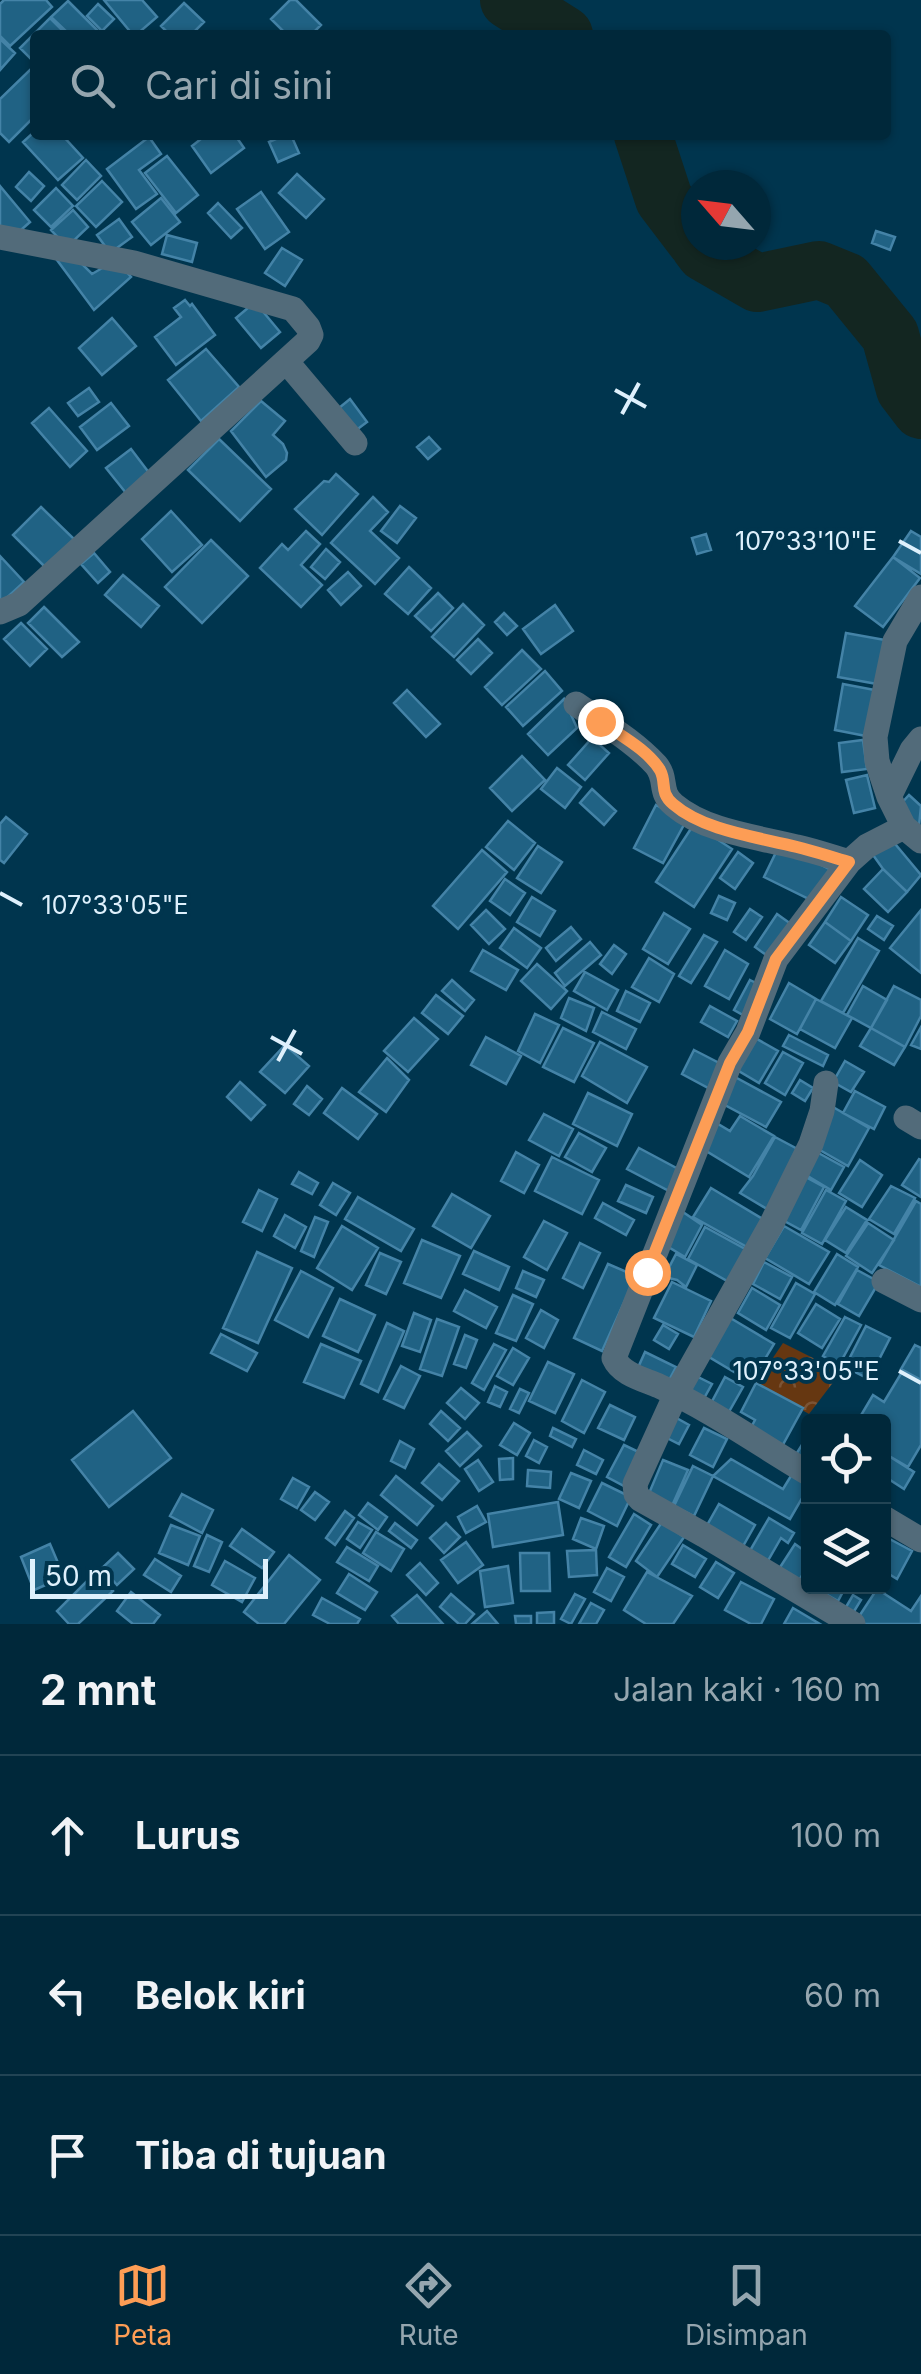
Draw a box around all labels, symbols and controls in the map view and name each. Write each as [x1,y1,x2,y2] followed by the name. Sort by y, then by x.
[30,30,891,140] search box
[65,58,120,113] icon: search
[145,62,333,108] text: Cari di sini
[681,170,771,260] north arrow
[735,526,877,556] text: 107°33'10"E
[578,699,624,745] route end
[41,890,189,920] text: 107°33'05"E
[625,1250,671,1296] route start
[732,1356,880,1386] text: 107°33'05"E
[801,1414,891,1594] map controls
[801,1414,891,1504] button: locate
[801,1504,891,1594] button: layers
[30,1554,268,1598] scale bar
[45,1559,112,1593] text: 50 m
[40,1664,156,1715] text: 2 mnt
[613,1670,881,1709] text: Jalan kaki · 160 m
[40,1808,95,1863] icon: ahead
[135,1812,241,1858] text: Lurus
[791,1816,881,1855] text: 100 m
[40,1968,95,2023] icon: left
[135,1972,306,2018] text: Belok kiri
[804,1976,881,2015] text: 60 m
[40,2128,95,2183] icon: arrive
[135,2132,387,2178] text: Tiba di tujuan
[113,2258,172,2352] tab: Peta
[399,2258,459,2352] tab: Rute
[685,2258,808,2352] tab: Disimpan

